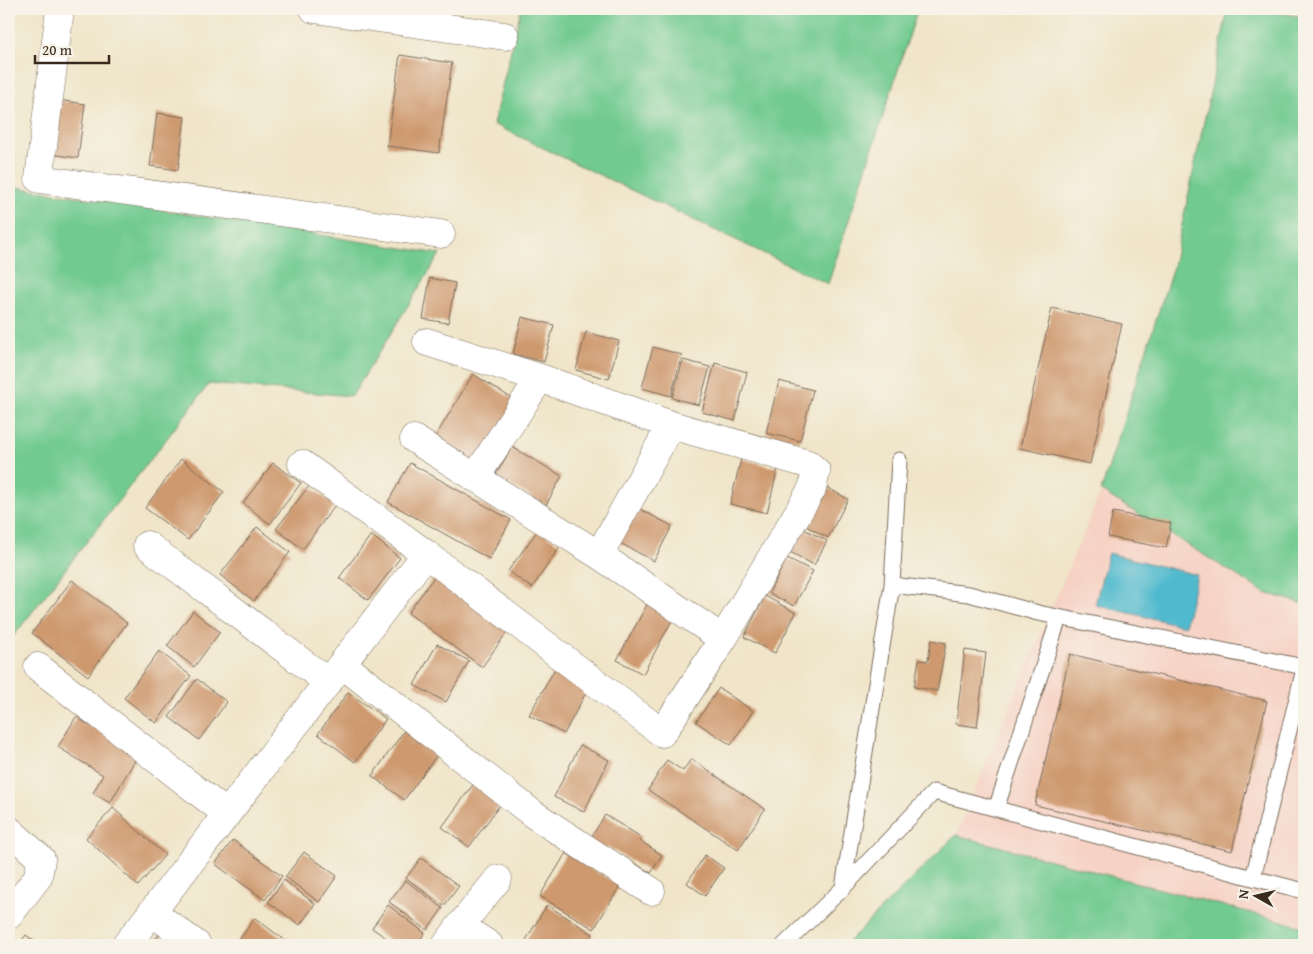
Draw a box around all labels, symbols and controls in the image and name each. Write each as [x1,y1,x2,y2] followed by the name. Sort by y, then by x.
[35,32,109,64] scale bar
[42,39,73,60] text: 20 m
[1230,872,1280,922] north arrow
[1233,888,1254,900] text: N

